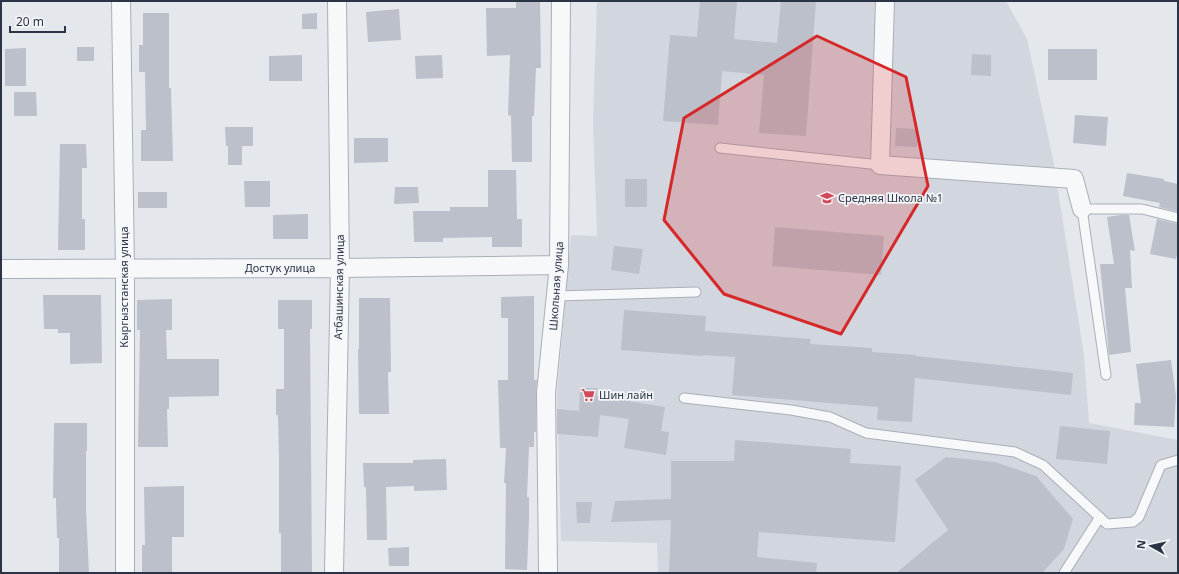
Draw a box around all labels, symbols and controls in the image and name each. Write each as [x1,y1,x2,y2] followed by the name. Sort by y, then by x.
[10,8,65,34] scale bar
[16,13,44,30] text: 20 m
[819,190,835,206] school or university icon: Средняя Школа №1
[838,190,943,205] place label: Средняя Школа №1
[116,226,131,348] street label: Кыргызстанская улица
[330,234,347,340] street label: Атбашинская улица
[545,241,566,331] street label: Школьная улица
[245,260,315,275] street label: Достук улица
[580,387,596,403] supermarket icon: Шин лайн
[599,387,653,402] place label: Шин лайн
[1131,526,1171,566] north arrow
[1133,539,1149,550] text: N

